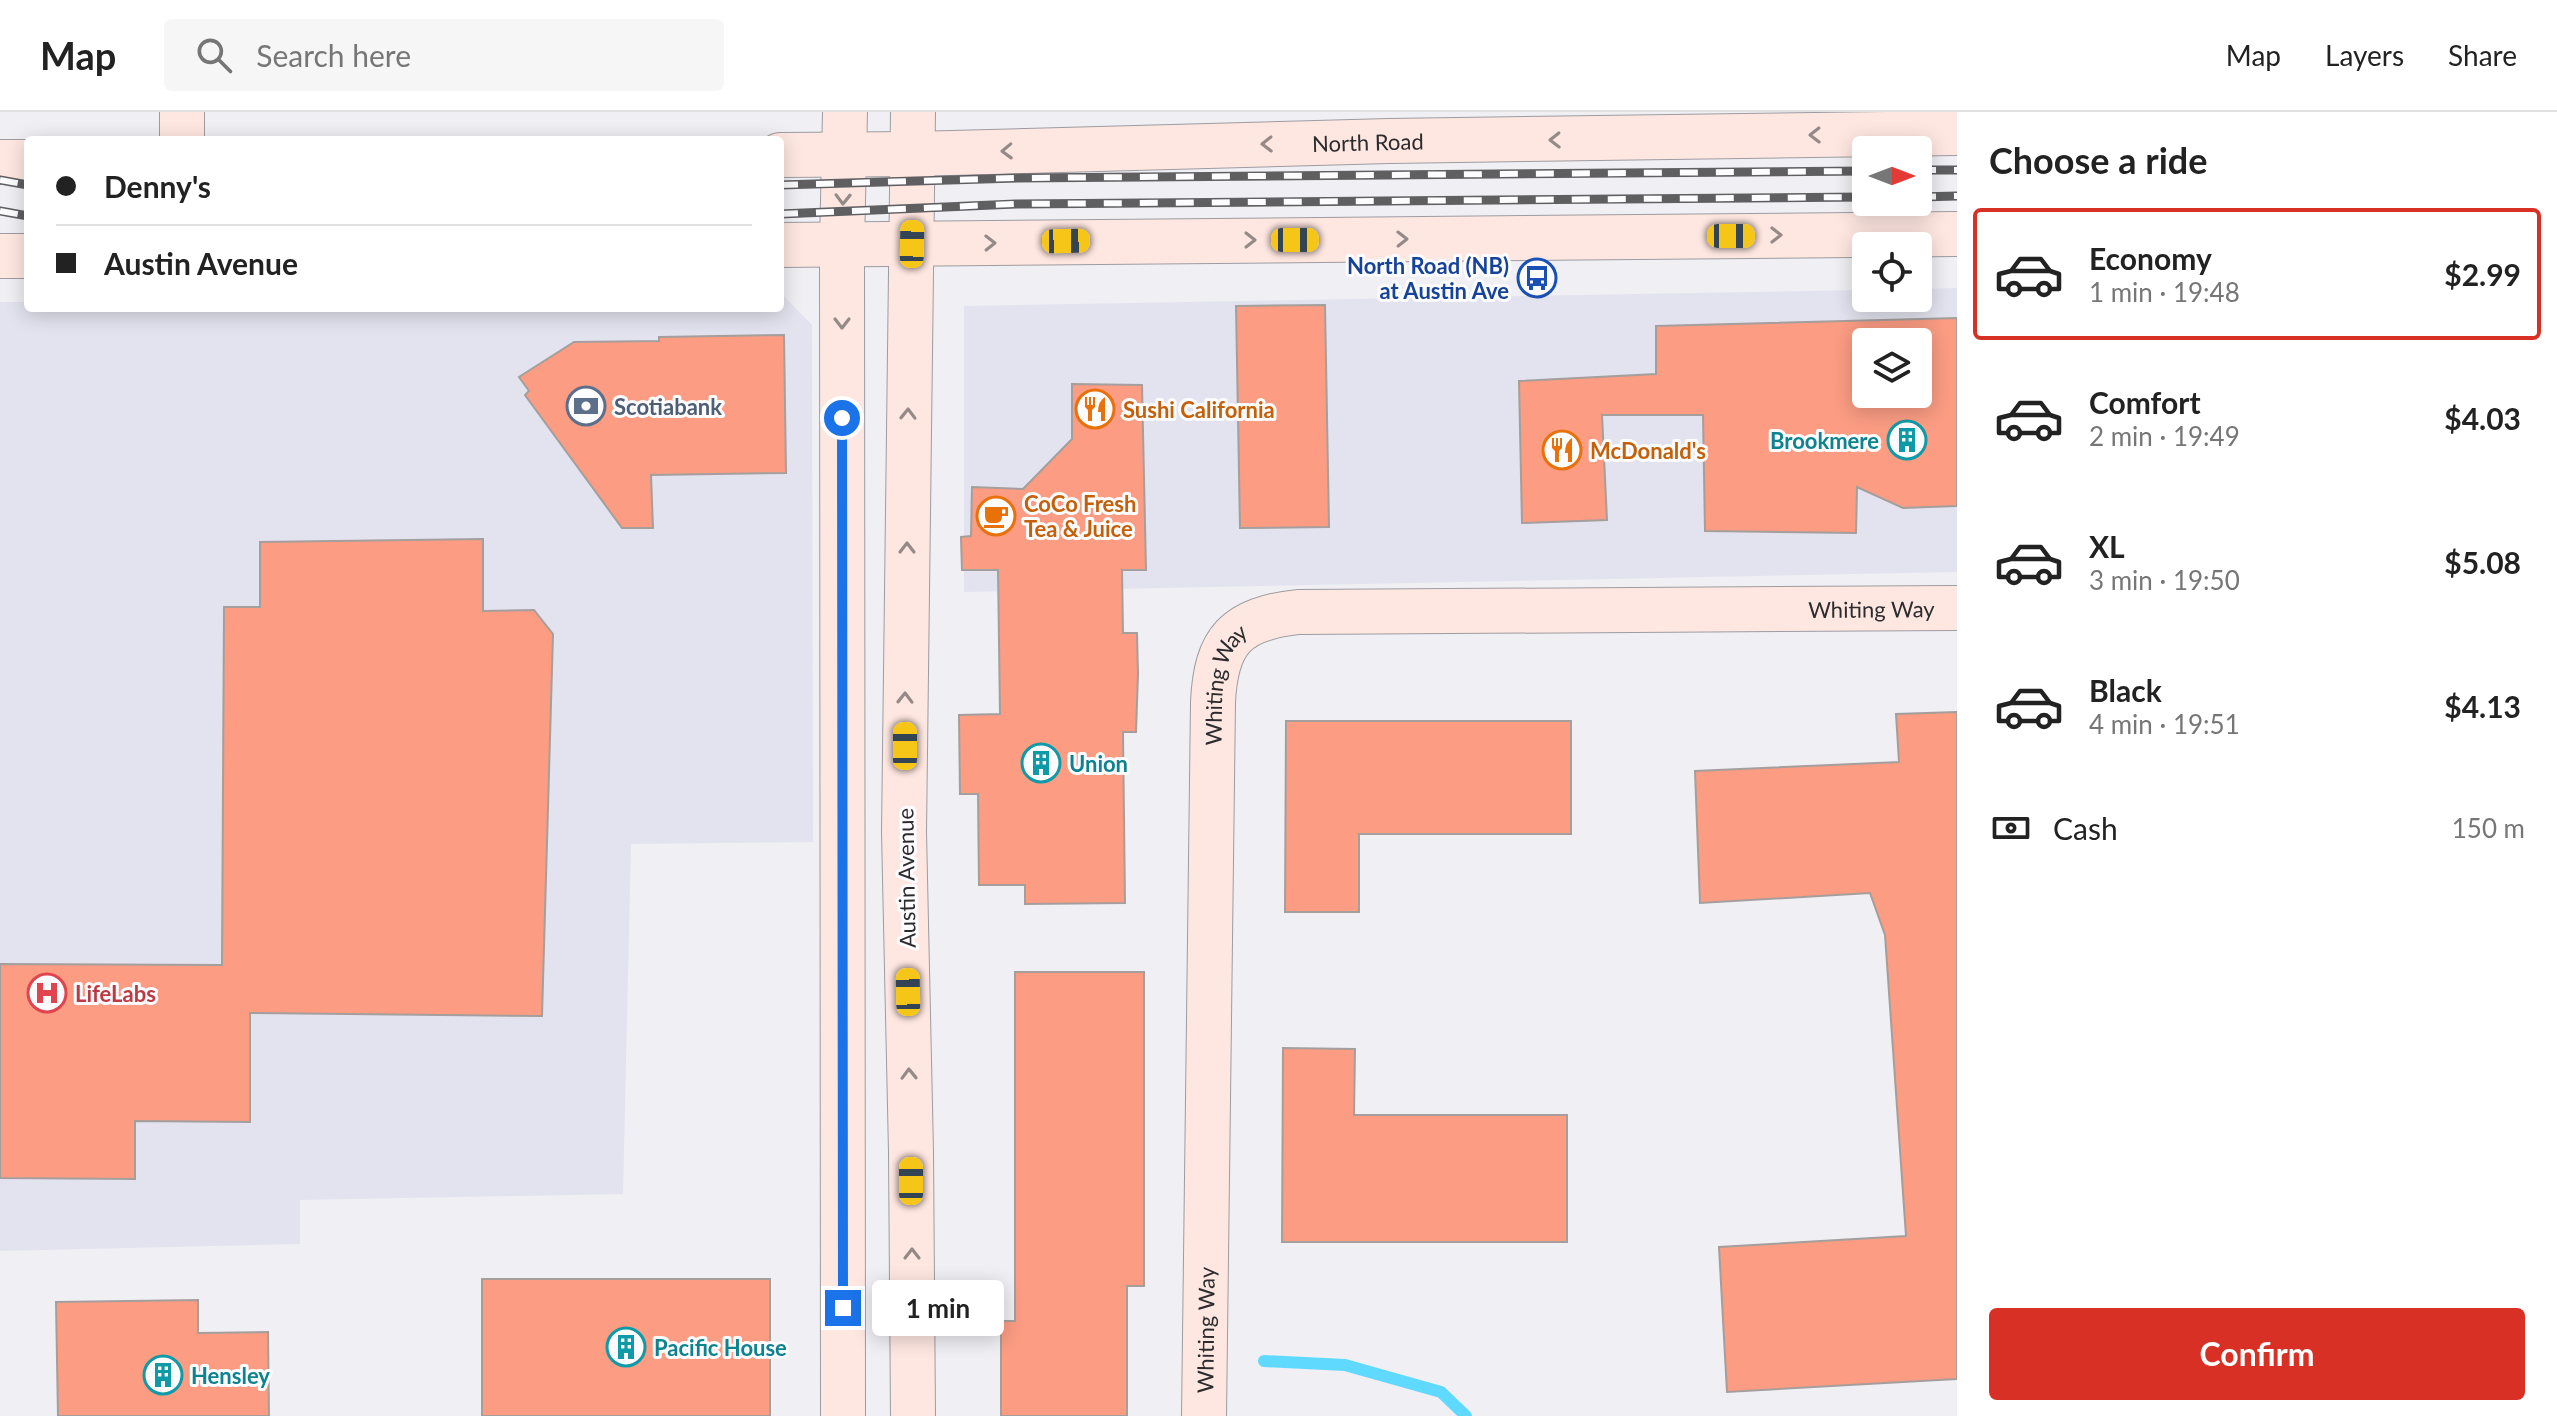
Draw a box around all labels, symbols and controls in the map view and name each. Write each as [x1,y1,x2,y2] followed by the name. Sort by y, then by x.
[164,19,724,91] search box
[40,32,116,78] text: Map
[192,33,236,77] icon: search
[256,37,411,73] text: Search here
[2226,38,2281,72] text: Map
[2325,38,2404,72] text: Layers
[2448,38,2517,72] text: Share
[1808,126,1821,144] one-way arrow
[1312,127,1424,157] street label: North Road
[1548,131,1561,148] one-way arrow
[1260,135,1273,153] one-way arrow
[1852,136,1932,216] north arrow
[1852,136,1932,408] map controls
[1989,138,2208,182] text: Choose a ride
[1000,142,1013,159] one-way arrow
[104,168,211,204] text: Denny's
[834,193,852,206] one-way arrow
[900,220,924,268] car
[1707,224,1755,248] car
[1770,226,1783,244] one-way arrow
[1271,228,1319,252] car
[1042,229,1090,253] car
[1396,230,1409,248] one-way arrow
[1244,231,1257,249] one-way arrow
[1852,232,1932,312] button: locate
[984,234,997,251] one-way arrow
[1993,238,2065,310] icon: car
[2089,240,2212,276] text: Economy
[104,245,298,281] text: Austin Avenue
[1347,252,1509,304] place label: North Road (NB) at Austin Ave
[2444,256,2521,292] text: $2.99
[1516,257,1558,299] bus stop icon: North Road (NB) at Austin Ave
[2089,276,2240,308] text: 1 min · 19:48
[833,317,851,330] one-way arrow
[1852,328,1932,408] button: layers
[1993,382,2065,454] icon: car
[2089,384,2201,420] text: Comfort
[565,385,607,427] bank icon: Scotiabank
[1074,388,1116,430] restaurant icon: Sushi California
[614,393,722,420] place label: Scotiabank
[1123,396,1275,423] place label: Sushi California
[824,400,860,436] route start
[2444,400,2521,436] text: $4.03
[899,407,917,420] one-way arrow
[1886,419,1928,461] building icon: Brookmere
[2089,420,2240,452] text: 2 min · 19:49
[1770,427,1879,454] place label: Brookmere
[1541,429,1583,471] restaurant icon: McDonald's
[1590,437,1706,464] place label: McDonald's
[1024,490,1136,542] place label: CoCo Fresh Tea & Juice
[975,495,1017,537] cafe icon: CoCo Fresh Tea & Juice
[1993,526,2065,598] icon: car
[2089,528,2125,564] text: XL
[898,541,915,554] one-way arrow
[2444,544,2521,580] text: $5.08
[2089,564,2240,596] text: 3 min · 19:50
[1808,595,1935,622] street label: Whiting Way
[1199,617,1252,745] street label: Whiting Way
[1993,670,2065,742] icon: car
[2089,672,2162,708] text: Black
[2444,688,2521,724] text: $4.13
[897,691,914,704] one-way arrow
[2089,708,2240,740] text: 4 min · 19:51
[893,722,917,770] car
[1020,742,1062,784] building icon: Union
[1069,750,1128,777] place label: Union
[1989,806,2033,850] icon: cash
[891,808,921,948] street label: Austin Avenue
[2053,810,2118,846] text: Cash
[2452,812,2525,844] text: 150 m
[896,968,920,1016] car
[26,972,68,1014] hospital icon: LifeLabs
[75,980,156,1007] place label: LifeLabs
[901,1067,918,1080] one-way arrow
[899,1157,923,1205] car
[903,1247,921,1260] one-way arrow
[1191,1266,1219,1393] street label: Whiting Way
[871,1280,1003,1336] callout: 1 min
[825,1290,861,1326] route end
[906,1292,970,1324] text: 1 min
[1989,1308,2525,1400] button: Confirm
[605,1326,647,1368] building icon: Pacific House
[654,1334,787,1361] place label: Pacific House
[142,1354,184,1396] building icon: Hensley
[191,1362,270,1389] place label: Hensley

